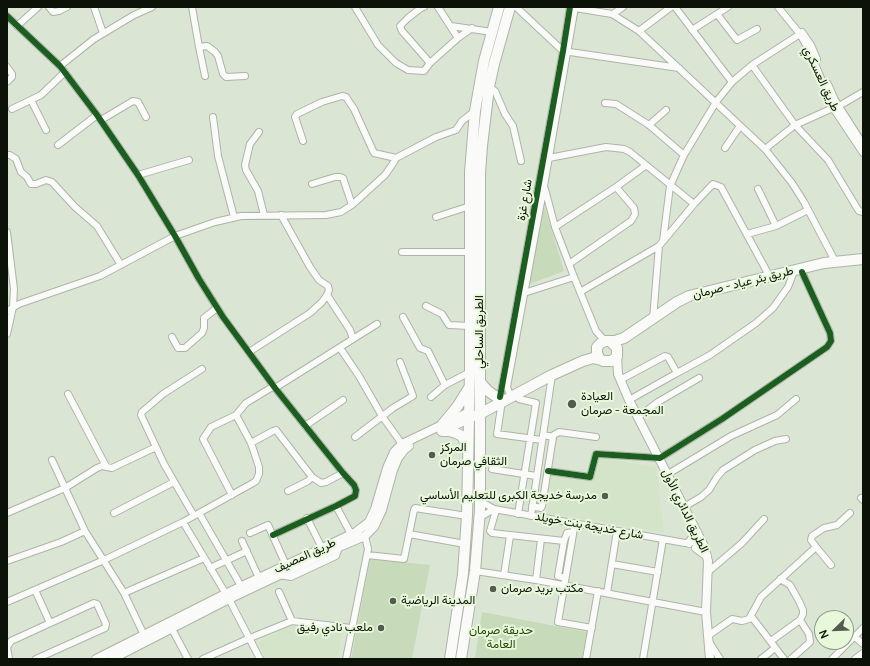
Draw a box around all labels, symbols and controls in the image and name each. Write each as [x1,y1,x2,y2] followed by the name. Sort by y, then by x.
[800,44,842,114] street label: طريق العسكري
[514,178,536,222] street label: شارع غزة
[691,264,795,302] street label: طريق بئر عياد - صرمان
[473,295,487,369] street label: الطريق الساحلي
[581,390,664,418] place label: العيادة المجمعة - صرمان
[566,398,578,410] marker: العيادة المجمعة - صرمان
[440,441,507,469] place label: المركز الثقافي صرمان
[427,450,437,460] marker: المركز الثقافي صرمان
[658,467,712,555] street label: الطريق الدائري الأول
[420,489,597,503] place label: مدرسة خديجة الكبرى للتعليم الأساسي
[600,491,610,501] marker: مدرسة خديجة الكبرى للتعليم الأساسي
[534,509,644,543] street label: شارع خديجة بنت خويلد
[272,535,338,577] street label: طريق المصيف
[501,582,583,596] place label: مكتب بريد صرمان
[488,584,498,594] marker: مكتب بريد صرمان
[401,594,475,608] place label: المدينة الرياضية
[388,596,398,606] marker: المدينة الرياضية
[814,610,854,650] north arrow
[297,621,373,635] place label: ملعب نادي رفيق
[376,623,386,633] marker: ملعب نادي رفيق
[469,624,533,652] park label: حديقة صرمان العامة
[815,628,832,641] text: N

